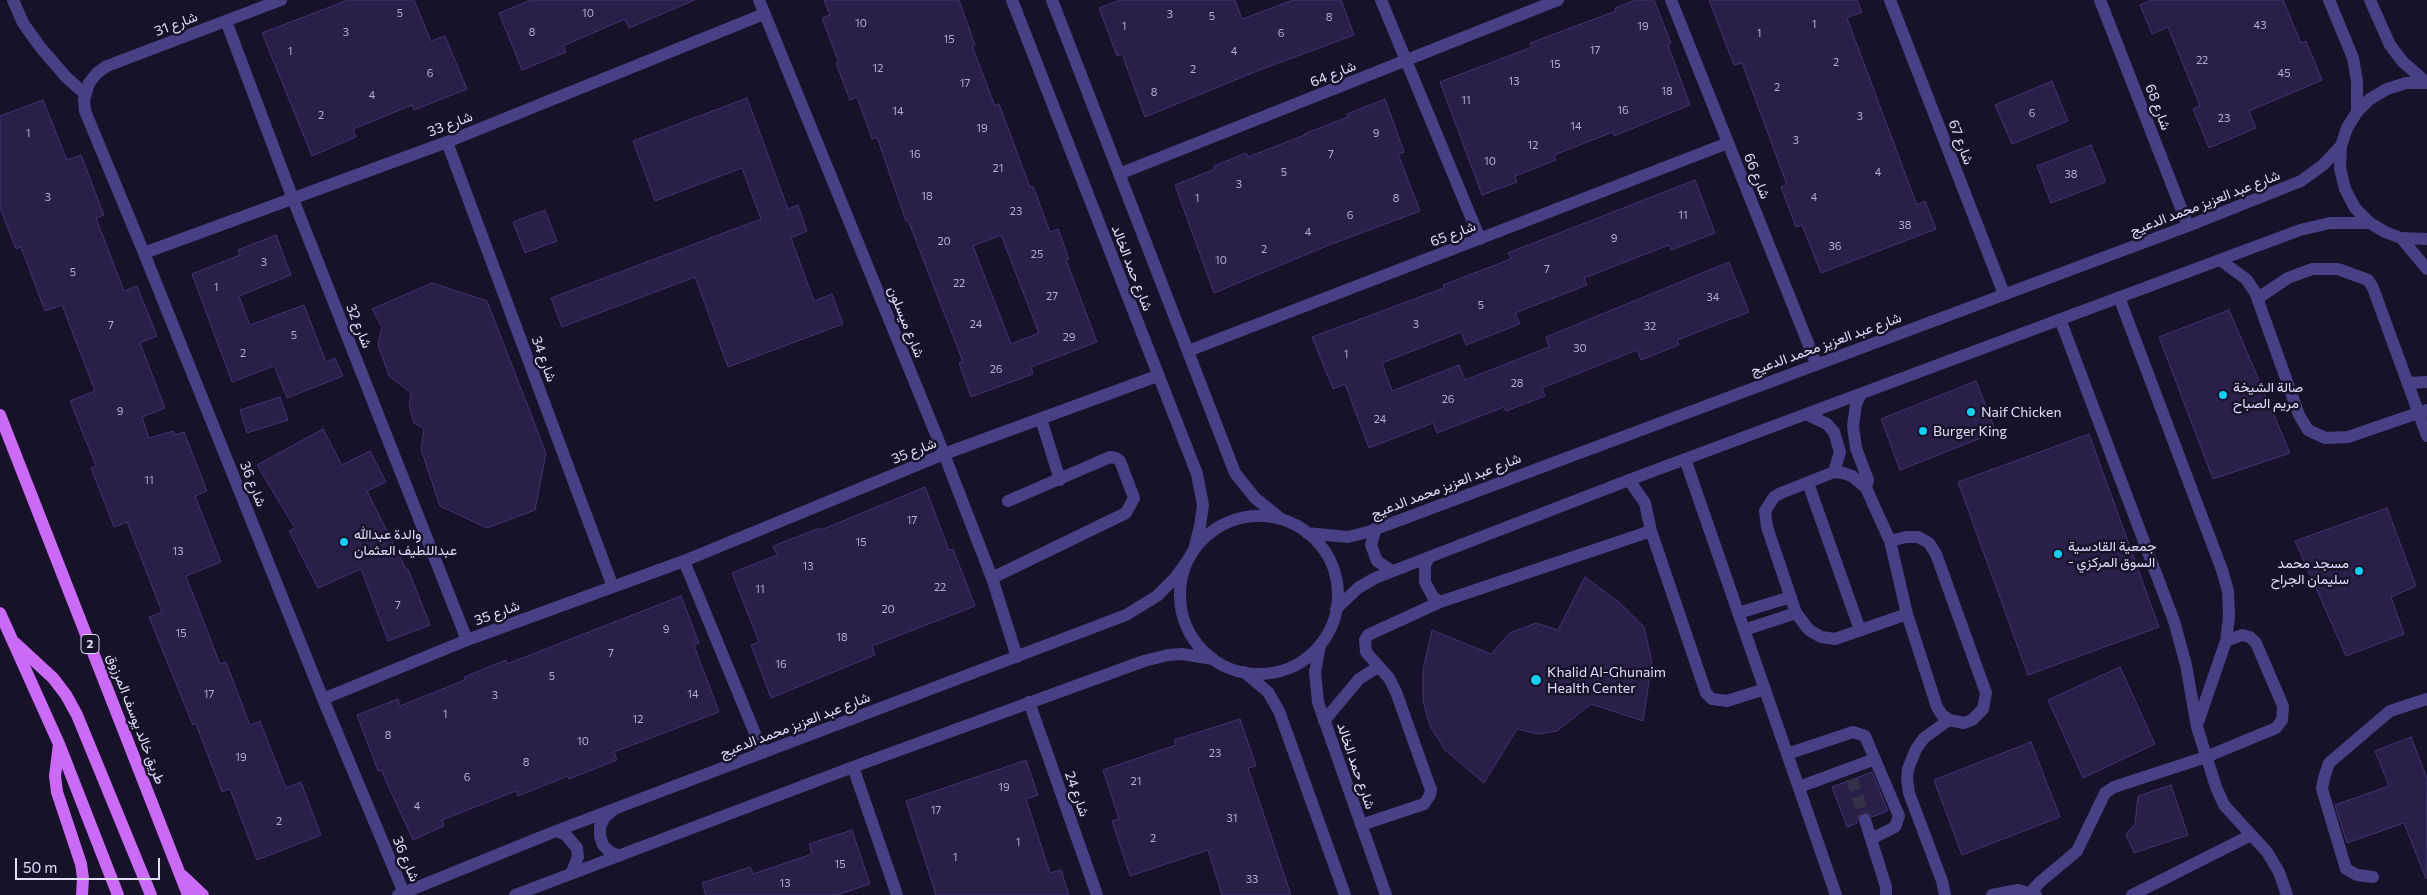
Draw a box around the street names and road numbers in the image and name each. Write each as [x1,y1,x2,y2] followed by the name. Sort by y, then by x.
[152,8,200,40] street label: شارع 31
[1308,57,1358,91] street label: شارع 64
[2142,82,2174,132] street label: شارع 68
[425,108,475,140] street label: شارع 33
[1945,117,1977,167] street label: شارع 67
[1740,151,1774,201] street label: شارع 66
[2128,167,2282,239] street label: شارع عبد العزيز محمد الدعيج
[1428,218,1478,250] street label: شارع 65
[1108,223,1156,313] street label: شارع حمد الخالد
[884,284,928,360] street label: شارع ميسلون
[342,301,376,351] street label: شارع 32
[1748,309,1904,379] street label: شارع عبد العزيز محمد الدعيج
[528,334,560,384] street label: شارع 34
[889,434,939,468] street label: شارع 35
[1369,450,1523,522] street label: شارع عبد العزيز محمد الدعيج
[236,459,270,509] street label: شارع 36
[472,597,522,629] street label: شارع 35
[81,634,99,654] road number: 2
[103,651,169,787] street label: طريق خالد يوسف المرزوق
[718,689,872,761] street label: شارع عبد العزيز محمد الدعيج
[1333,721,1379,811] street label: شارع حمد الخالد
[1061,769,1093,819] street label: شارع 24
[389,834,423,884] street label: شارع 36

